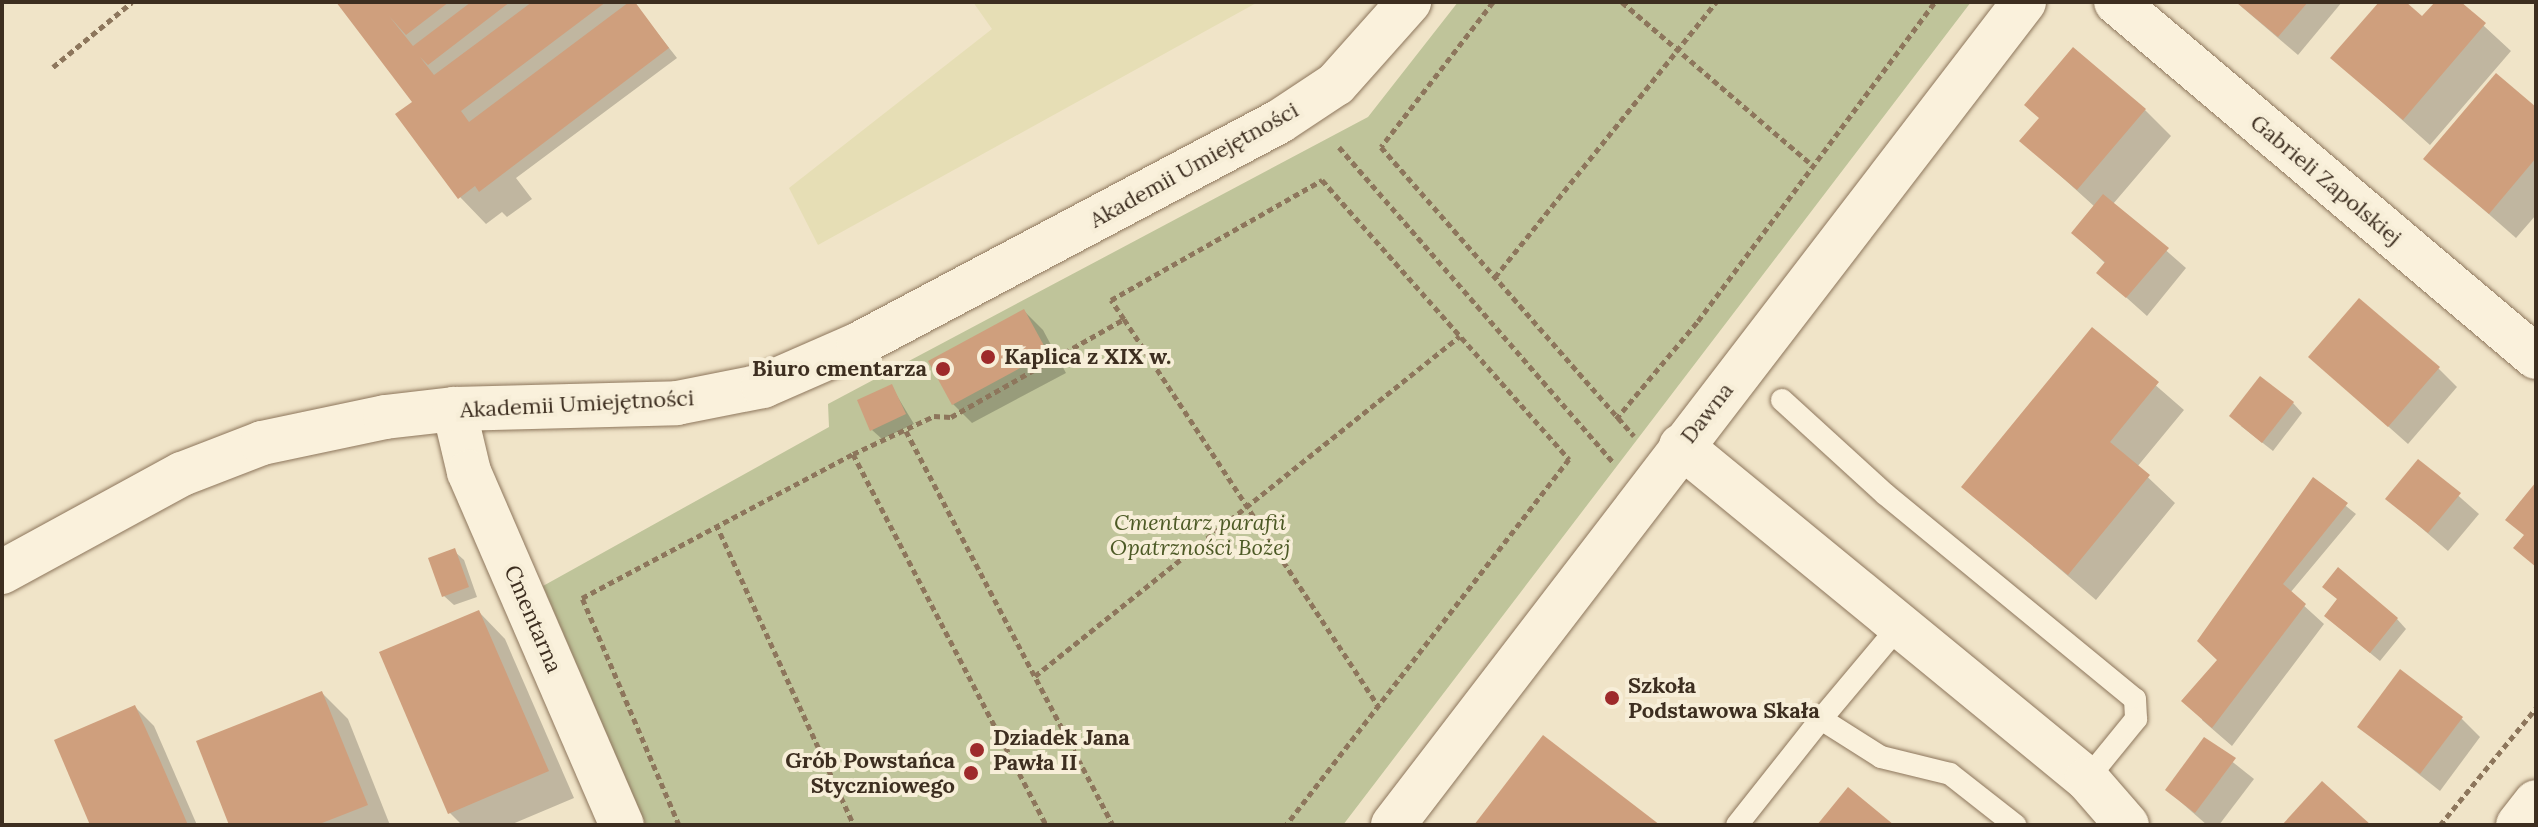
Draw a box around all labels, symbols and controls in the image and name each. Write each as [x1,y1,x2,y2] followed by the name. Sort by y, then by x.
[1085,97,1303,233] street label: Akademii Umiejętności
[2245,109,2407,251] street label: Gabrieli Zapolskiej
[1004,344,1171,370] place label: Kaplica z XIX w.
[979,348,997,366] marker: Kaplica z XIX w.
[752,356,927,382] place label: Biuro cmentarza
[934,360,952,378] marker: Biuro cmentarza
[1675,377,1739,449] street label: Dawna
[459,385,695,423] street label: Akademii Umiejętności
[1110,509,1290,560] park label: Cmentarz parafii Opatrzności Bożej
[499,561,567,677] street label: Cmentarna
[1628,672,1820,724] place label: Szkoła Podstawowa Skała
[1603,689,1621,707] marker: Szkoła Podstawowa Skała
[993,724,1130,776] place label: Dziadek Jana Pawła II
[968,741,986,759] marker: Dziadek Jana Pawła II
[785,747,955,798] place label: Grób Powstańca Styczniowego
[962,764,980,782] marker: Grób Powstańca Styczniowego

